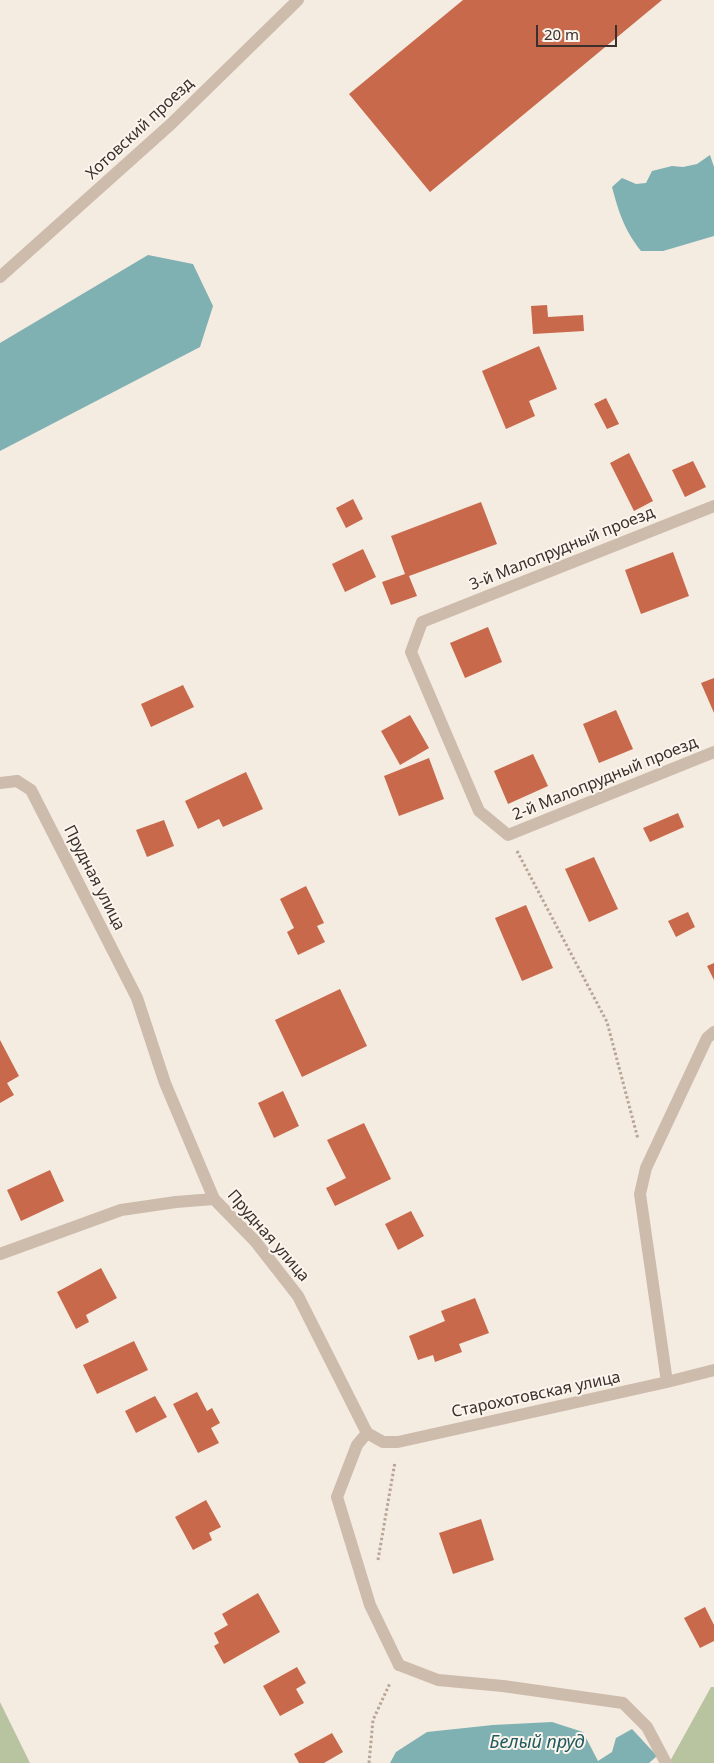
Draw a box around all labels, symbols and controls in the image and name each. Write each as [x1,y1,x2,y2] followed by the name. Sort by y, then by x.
[539,15,620,47] scale bar
[544,24,579,44] text: 20 m
[82,74,198,184] street label: Хотовский проезд
[467,503,657,595] street label: 3-й Малопрудный проезд
[510,733,700,825] street label: 2-й Малопрудный проезд
[59,822,129,934] street label: Прудная улица
[223,1186,313,1286] street label: Прудная улица
[450,1368,622,1422] street label: Старохотовская улица
[489,1732,585,1754] water label: Белый пруд

